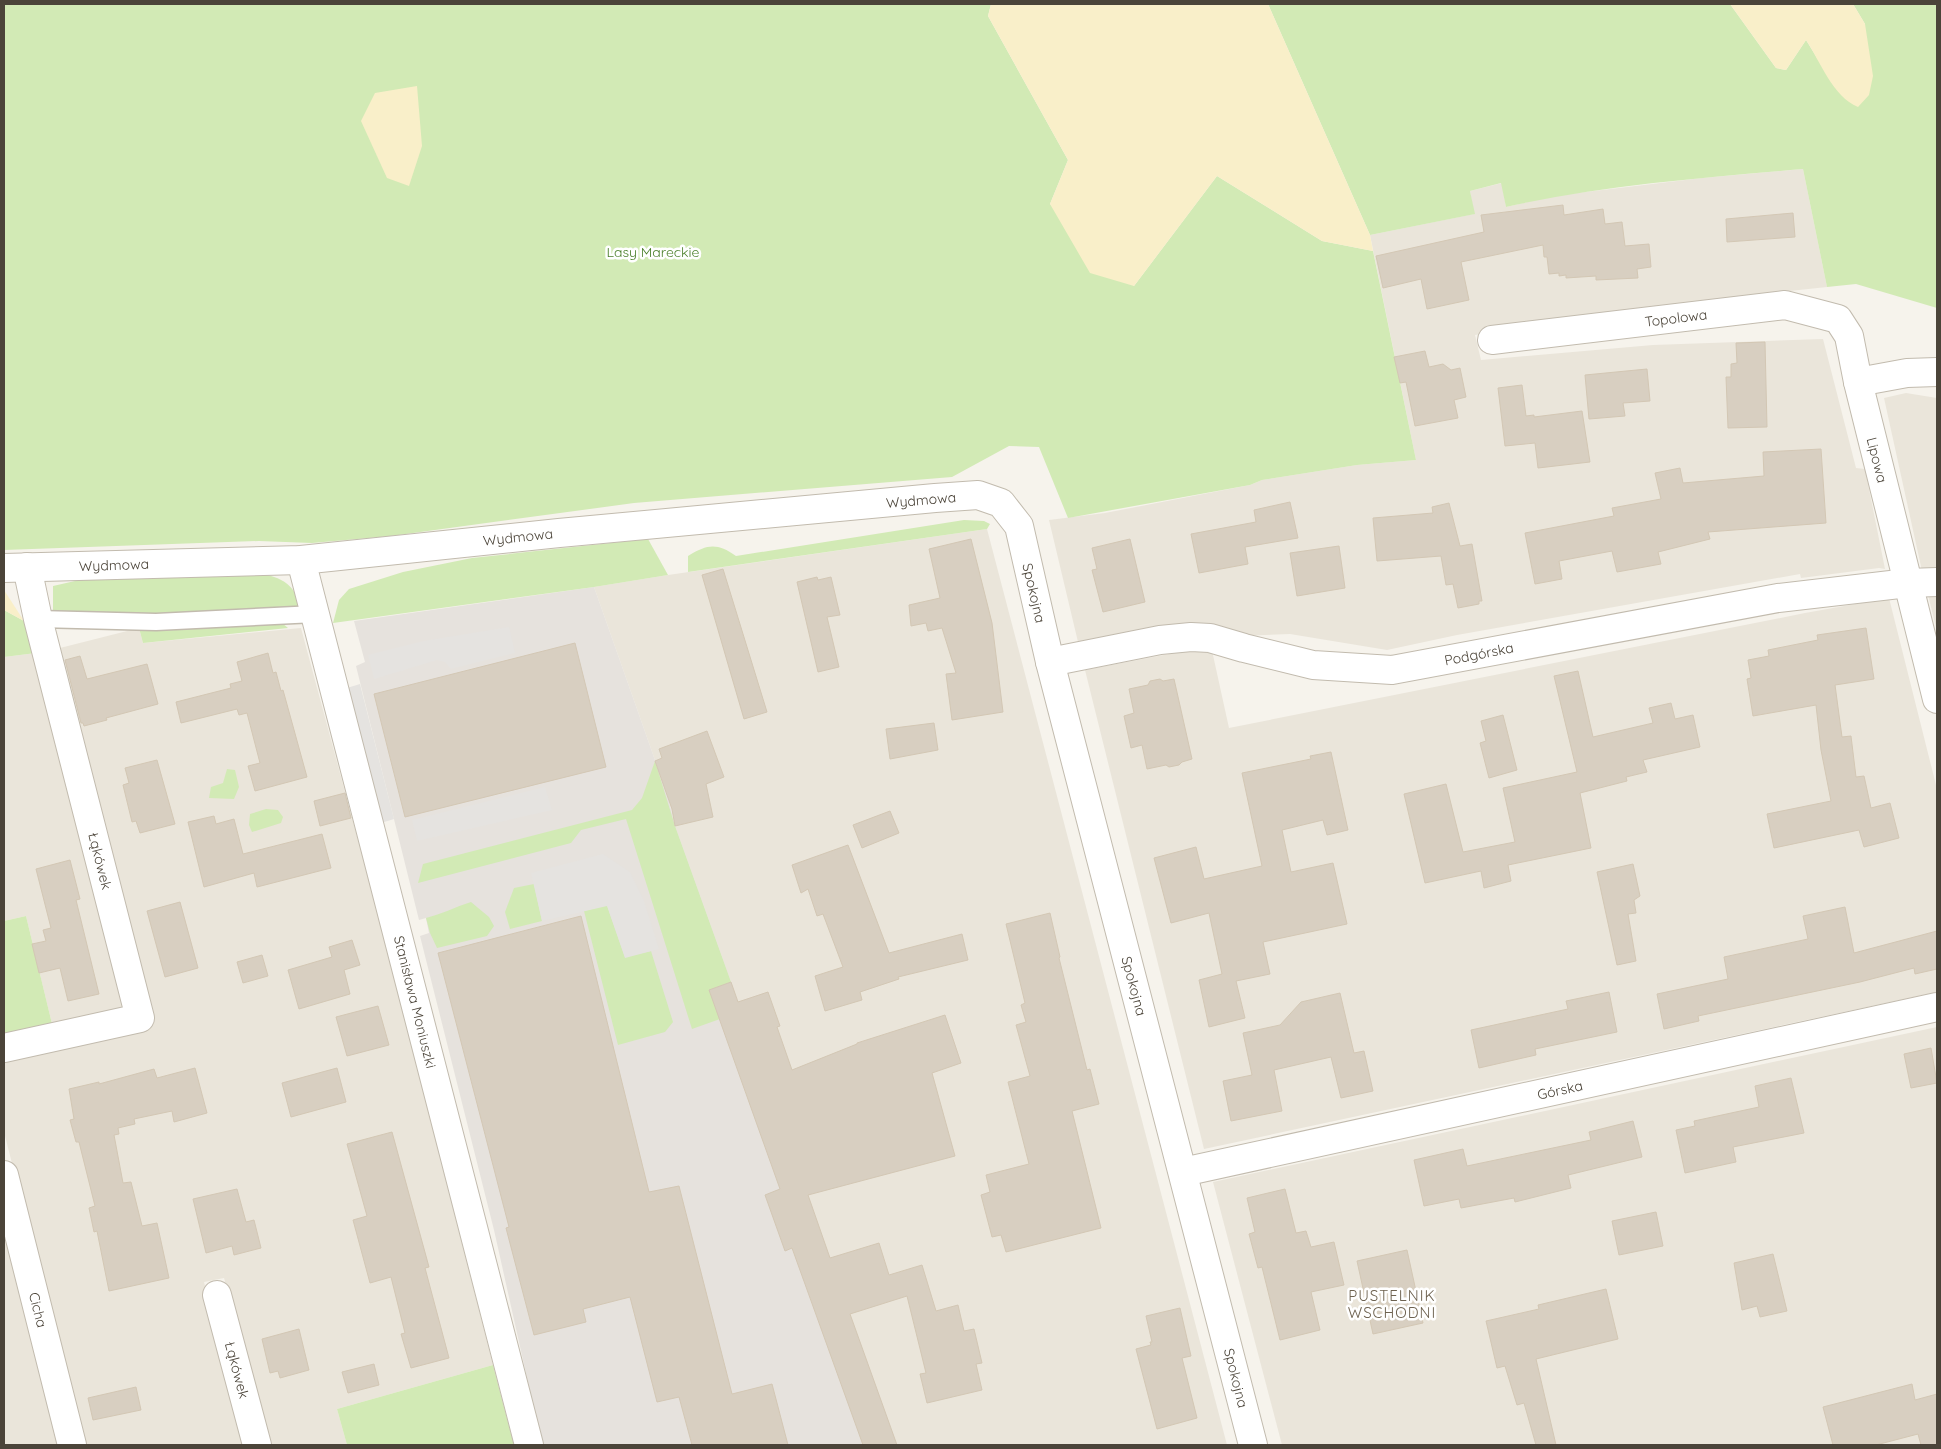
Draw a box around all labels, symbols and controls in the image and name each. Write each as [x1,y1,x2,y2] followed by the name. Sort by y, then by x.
[607,243,700,261] park label: Lasy Mareckie
[1644,305,1708,331] street label: Topolowa
[1863,435,1891,485] street label: Lipowa
[885,488,957,512] street label: Wydmowa
[482,524,554,550] street label: Wydmowa
[79,555,149,575] street label: Wydmowa
[1018,561,1050,625] street label: Spokojna
[1443,638,1515,670] street label: Podgórska
[84,830,116,892] street label: Łąkówek
[390,934,440,1070] street label: Stanisława Moniuszki
[1117,954,1151,1018] street label: Spokojna
[1536,1076,1584,1104] street label: Górska
[1348,1286,1436,1322] district label: PUSTELNIK WSCHODNI
[25,1290,51,1330] street label: Cicha
[221,1339,253,1401] street label: Łąkówek
[1220,1346,1252,1410] street label: Spokojna

